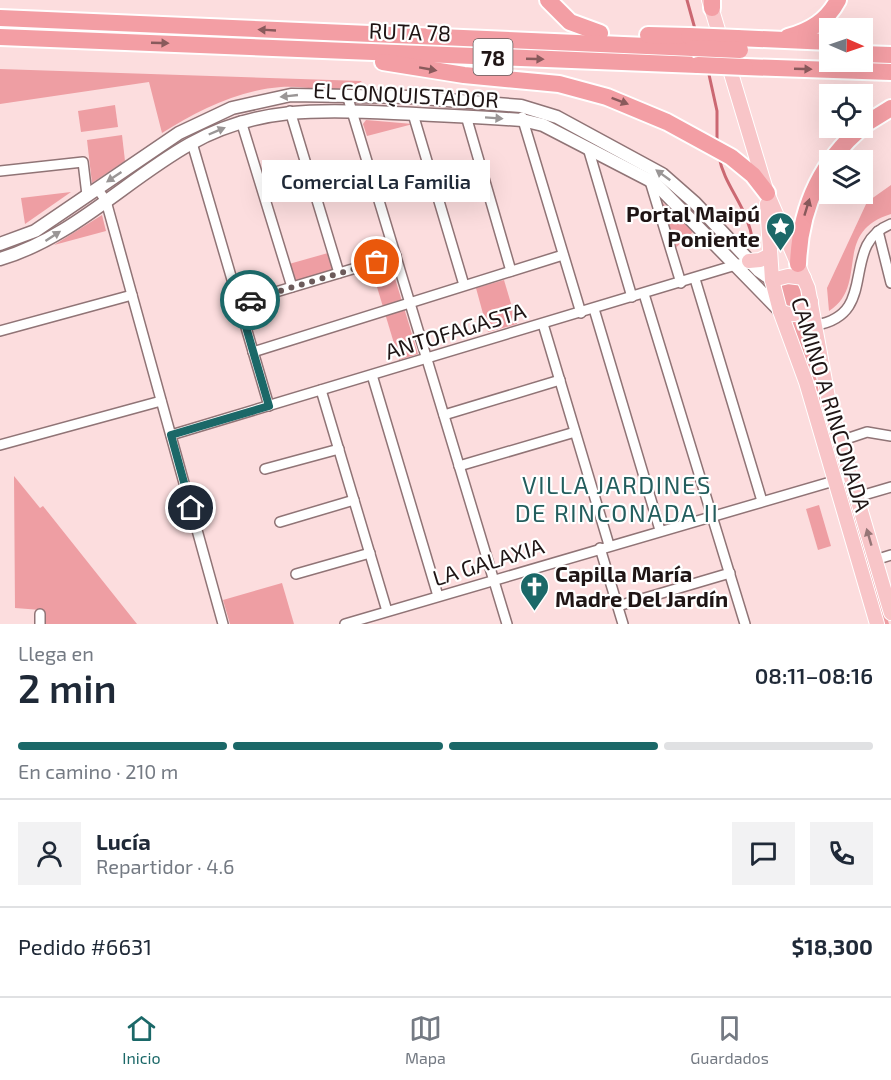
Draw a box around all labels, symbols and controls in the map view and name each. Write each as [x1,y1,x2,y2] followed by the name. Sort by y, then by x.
[368,17,452,45] street label: RUTA 78
[819,18,873,72] north arrow
[819,18,873,204] map controls
[257,26,276,35] one-way arrow
[151,39,170,48] one-way arrow
[474,39,512,75] road number: 78
[525,54,544,63] one-way arrow
[794,64,813,73] one-way arrow
[419,65,438,74] one-way arrow
[312,76,500,113] street label: EL CONQUISTADOR
[819,84,873,138] button: locate
[279,91,298,101] one-way arrow
[611,97,629,107] one-way arrow
[485,114,504,123] one-way arrow
[209,126,226,135] one-way arrow
[819,150,873,204] button: layers
[263,160,491,202] callout: Comercial La Familia
[281,169,471,193] text: Comercial La Familia
[656,169,672,181] one-way arrow
[106,171,122,182] one-way arrow
[803,198,812,216] one-way arrow
[626,200,760,251] place label: Portal Maipú Poniente
[765,210,797,252] place icon: Portal Maipú Poniente
[45,230,61,242] one-way arrow
[351,236,402,287] pin
[360,245,393,278] icon: bag
[220,270,280,330] courier
[234,284,267,317] icon: car
[787,293,877,515] street label: CAMINO A RINCONADA
[382,296,529,364] street label: ANTOFAGASTA
[515,470,719,527] district label: VILLA JARDINES DE RINCONADA II
[165,482,216,533] pin
[174,491,207,524] icon: home
[864,528,873,546] one-way arrow
[429,532,547,590] street label: LA GALAXIA
[555,560,728,611] place label: Capilla María Madre Del Jardín
[518,570,550,612] church icon: Capilla María Madre Del Jardín
[18,641,94,665] text: Llega en
[755,662,873,688] text: 08:11–08:16
[18,664,117,711] text: 2 min
[18,759,178,783] text: En camino · 210 m
[18,822,81,885] button: person
[732,822,795,885] button: chat
[810,822,873,885] button: phone
[96,828,151,854] text: Lucía
[96,854,235,878] text: Repartidor · 4.6
[18,933,152,959] text: Pedido #6631
[791,933,873,959] text: $18,300
[122,1012,161,1067] tab: Inicio
[405,1012,446,1067] tab: Mapa
[690,1012,769,1067] tab: Guardados

